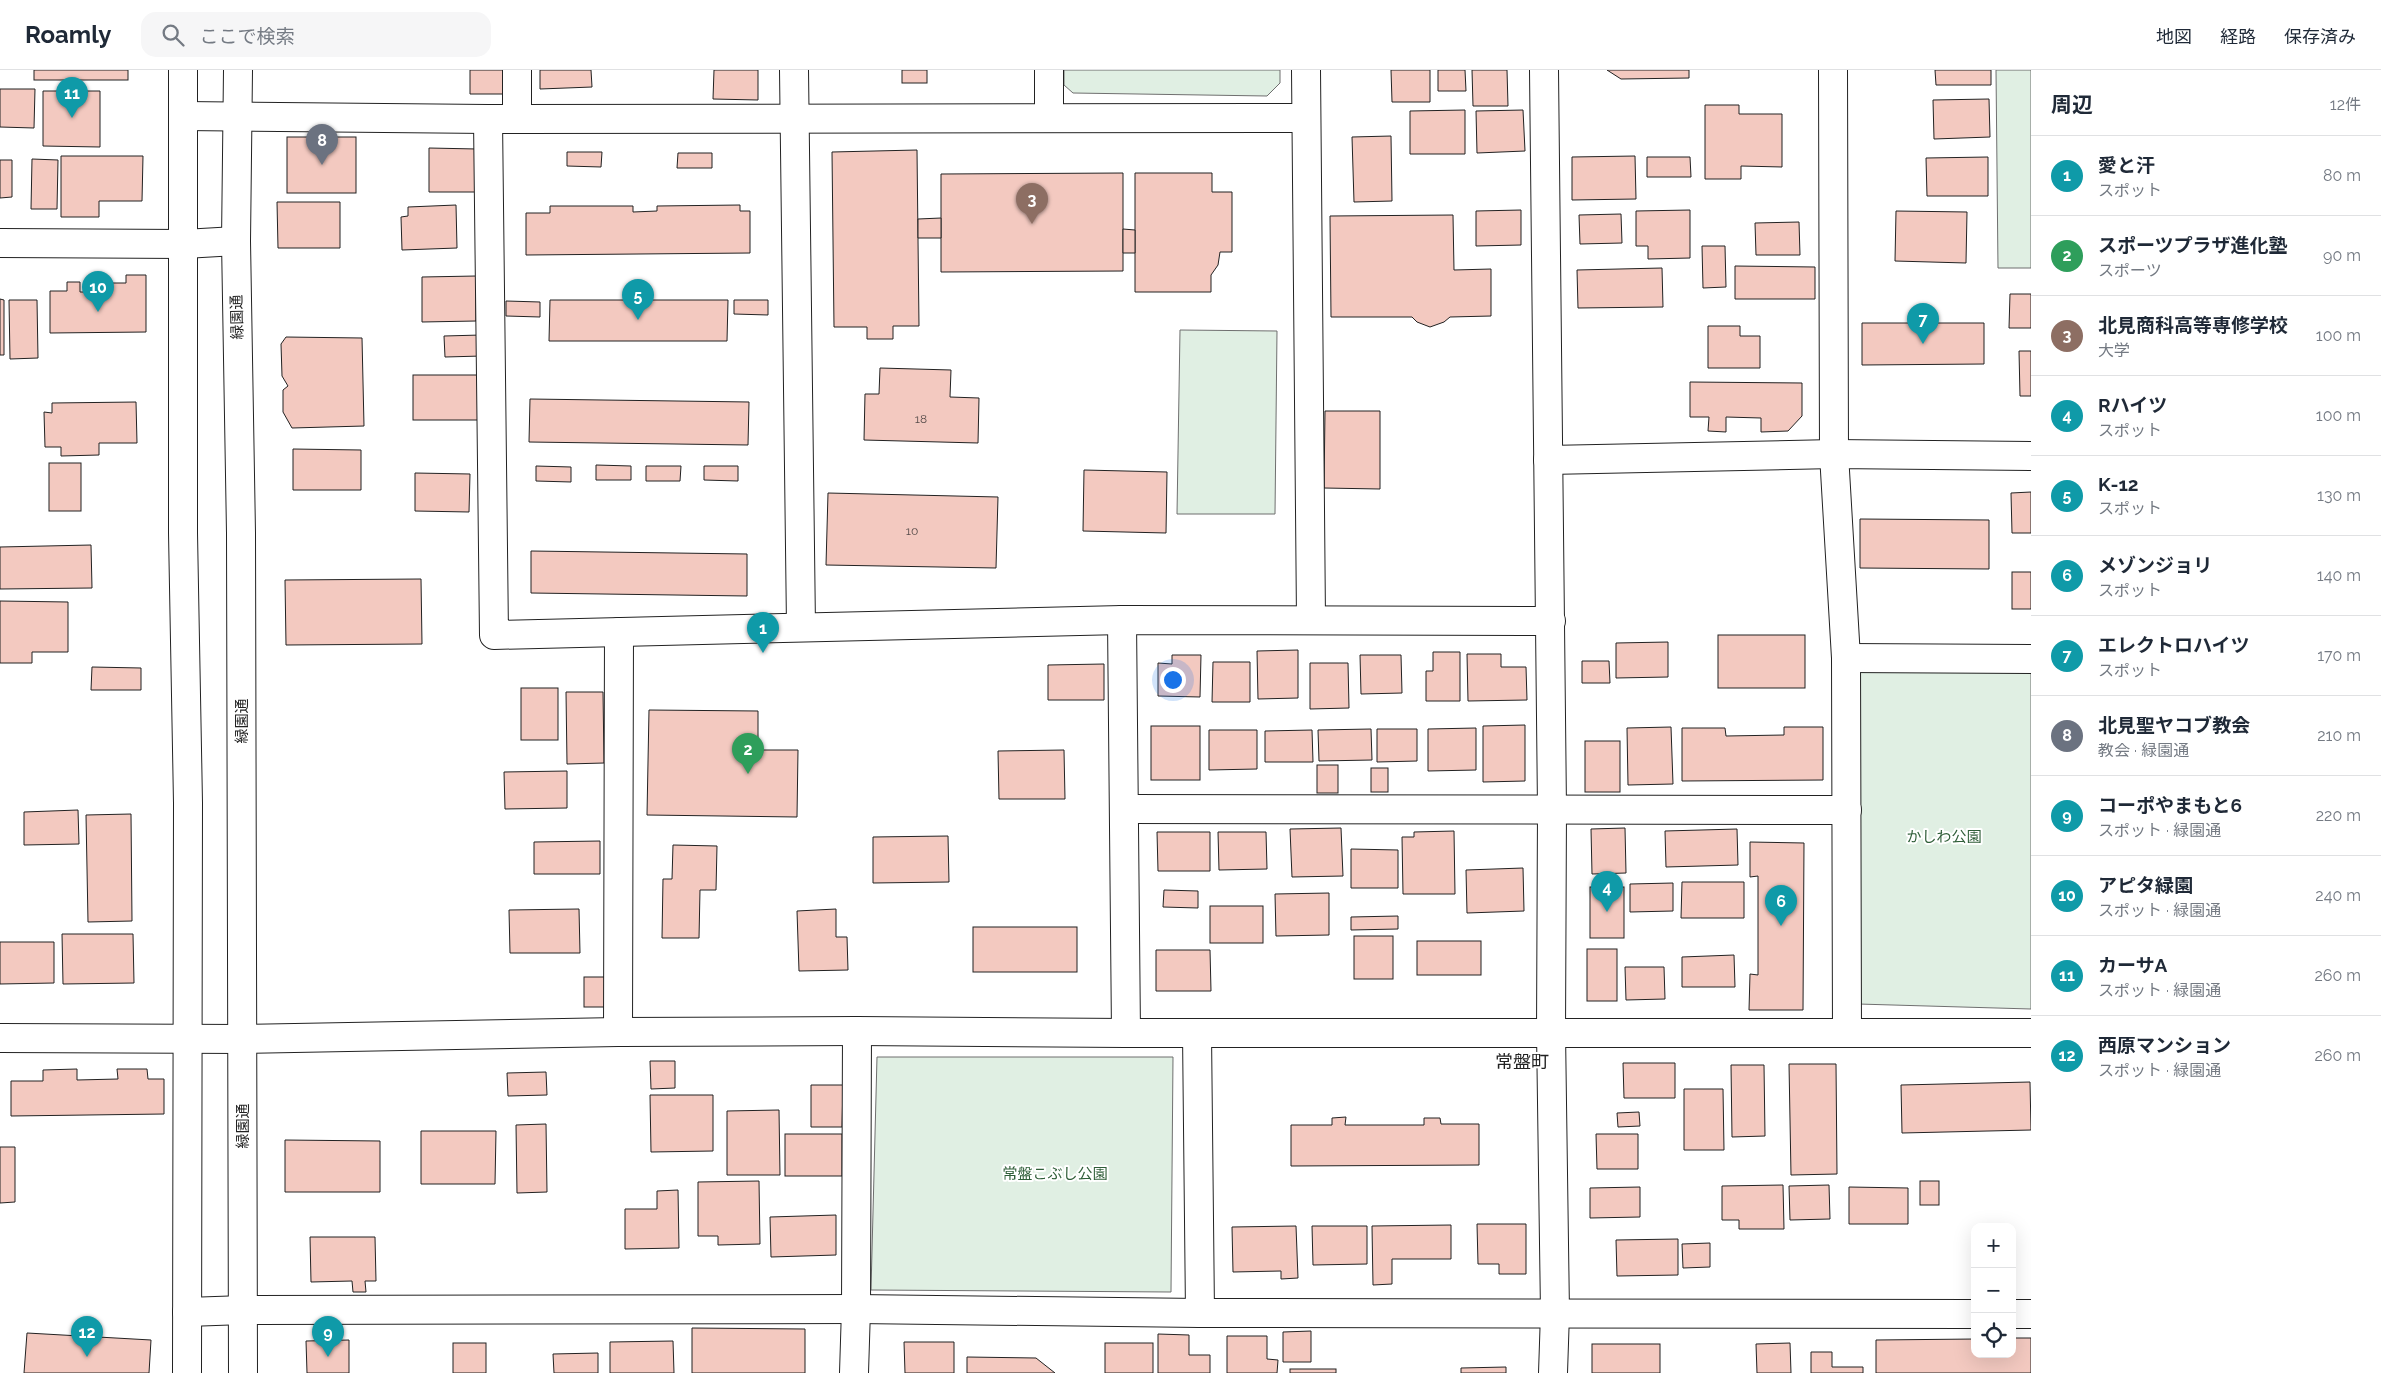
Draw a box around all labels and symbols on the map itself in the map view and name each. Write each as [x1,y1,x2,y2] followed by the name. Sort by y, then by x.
[56,77,88,118] pin: 11
[306,124,338,165] pin: 8
[1016,183,1048,224] pin: 3
[82,271,114,312] pin: 10
[622,279,654,320] pin: 5
[228,294,246,340] street label: 緑園通
[1907,303,1939,344] pin: 7
[915,412,927,426] house number: 18
[906,524,918,538] house number: 10
[747,612,779,653] pin: 1
[1160,667,1186,693] your location
[233,698,251,744] street label: 緑園通
[732,733,764,774] pin: 2
[1906,828,1982,846] park label: かしわ公園
[1591,871,1623,912] pin: 4
[1765,885,1797,926] pin: 6
[1495,1051,1549,1072] district label: 常盤町
[234,1103,252,1149] street label: 緑園通
[1002,1165,1108,1183] park label: 常盤こぶし公園
[71,1316,103,1357] pin: 12
[312,1316,344,1357] pin: 9

